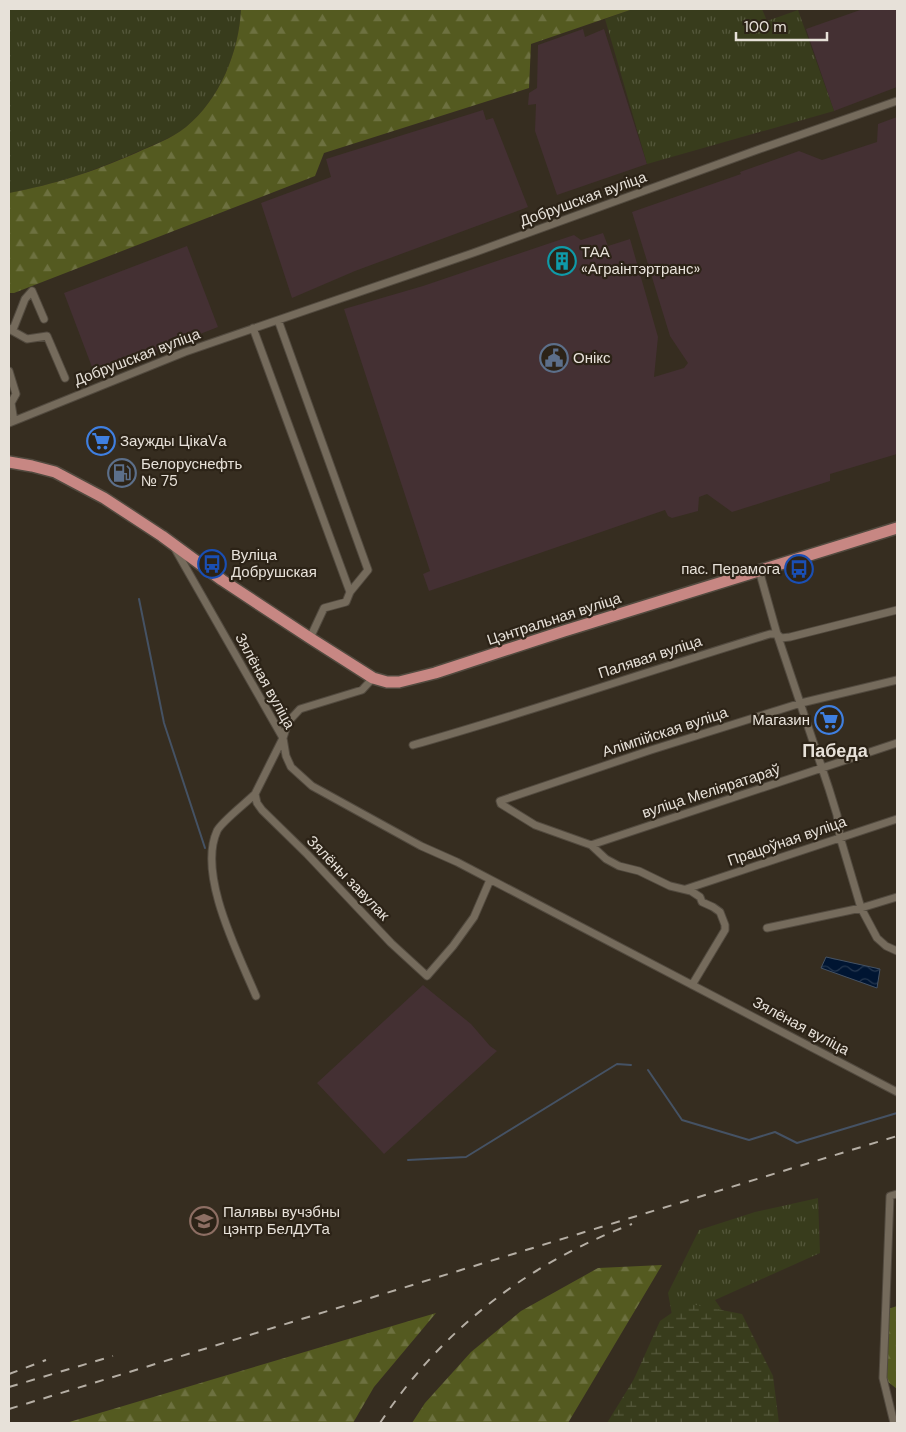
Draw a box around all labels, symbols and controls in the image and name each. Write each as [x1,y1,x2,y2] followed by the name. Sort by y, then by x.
[736,10,827,42] scale bar
[744,17,787,37] text: 100 m
[517,167,650,231] street label: Добрушская вуліца
[581,242,700,279] place label: ТАА «Аграінтэртранс»
[547,246,577,276] building icon: ТАА «Аграінтэртранс»
[71,323,204,390] street label: Добрушская вуліца
[539,343,569,373] public building icon: Онікс
[573,348,611,368] place label: Онікс
[86,426,116,456] supermarket icon: Заужды ЦікаVа
[120,431,227,451] place label: Заужды ЦікаVа
[141,454,242,491] place label: Белоруснефть № 75
[107,458,137,488] fuel station icon: Белоруснефть № 75
[231,545,317,582] place label: Вуліца Добрушская
[197,549,227,579] bus stop icon: Вуліца Добрушская
[784,554,814,584] bus stop icon: пас. Перамога
[681,559,781,579] place label: пас. Перамога
[484,588,624,650] street label: Цэнтральная вуліца
[230,629,300,733] street label: Зялёная вуліца
[596,631,705,683] street label: Палявая вуліца
[600,702,731,762] street label: Алімпійская вуліца
[814,705,844,735] supermarket icon: Магазин
[752,710,810,730] place label: Магазин
[802,739,869,763] district label: Пабеда
[639,759,783,823] street label: вуліца Меліяратараў
[725,811,850,871] street label: Працоўная вуліца
[302,831,394,925] street label: Зялёны завулак
[749,992,853,1060] street label: Зялёная вуліца
[223,1202,340,1239] place label: Палявы вучэбны цэнтр БелДУТа
[189,1206,219,1236] school or university icon: Палявы вучэбны цэнтр БелДУТа

